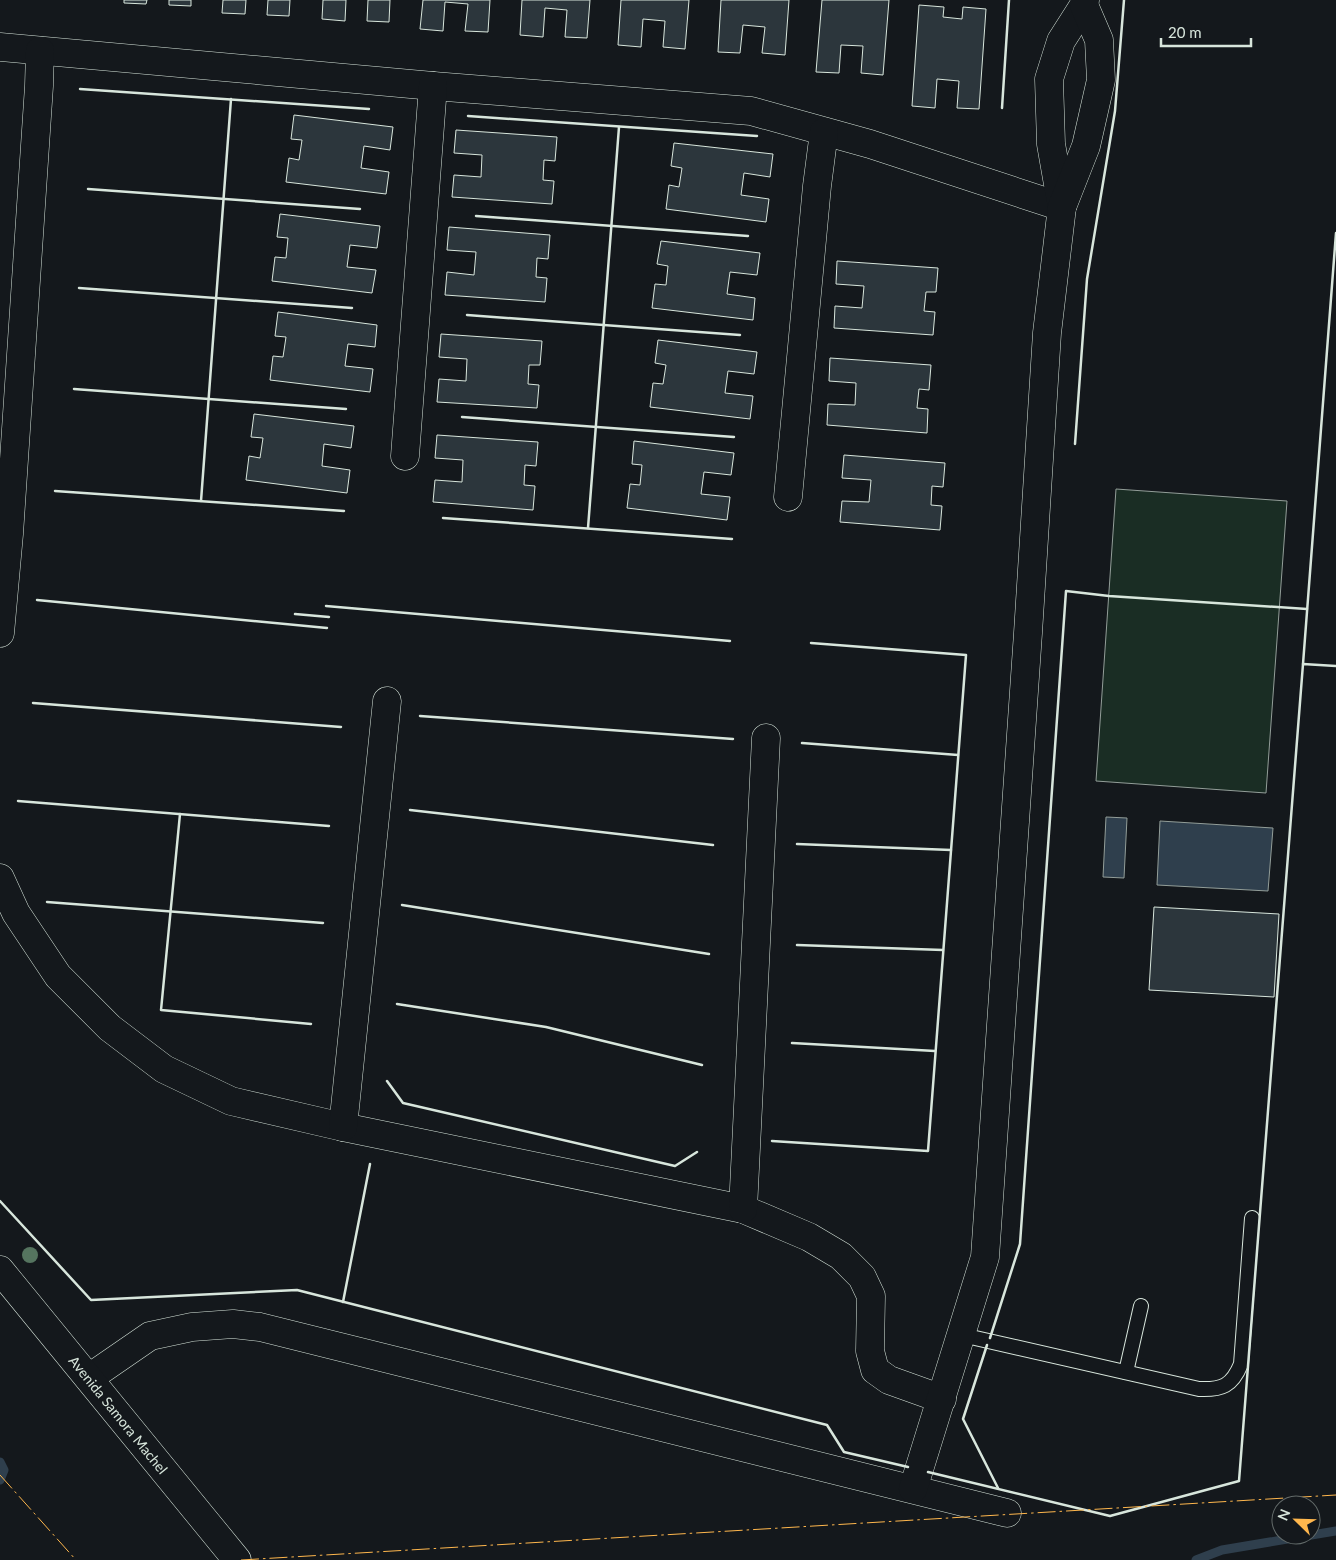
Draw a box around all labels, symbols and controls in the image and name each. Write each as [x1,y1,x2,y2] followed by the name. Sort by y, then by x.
[1161,15,1251,47] scale bar
[1168,23,1202,41] text: 20 m
[65,1352,171,1477] street label: Avenida Samora Machel
[1271,1495,1321,1545] north arrow
[1274,1506,1294,1523] text: N

